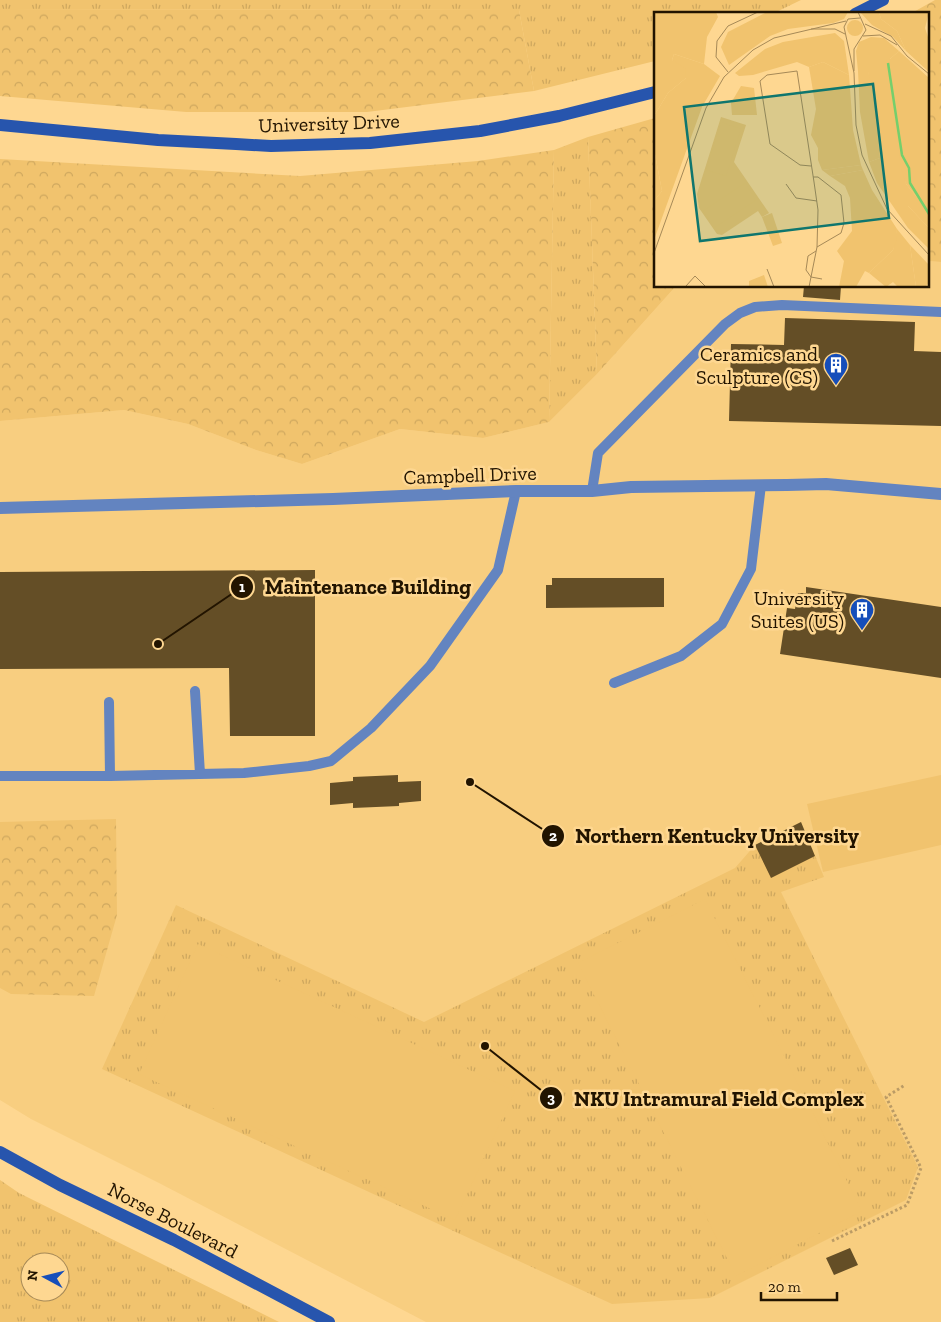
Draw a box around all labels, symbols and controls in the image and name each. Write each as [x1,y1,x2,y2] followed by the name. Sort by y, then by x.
[654,12,928,288] inset map
[258,109,400,137] street label: University Drive
[696,342,818,389] place label: Ceramics and Sculpture (CS)
[823,352,849,386] building icon: Ceramics and Sculpture (CS)
[403,461,537,489] street label: Campbell Drive
[230,569,481,605] callout: Maintenance Building
[265,574,471,599] text: Maintenance Building
[239,578,245,596] text: 1
[751,586,845,633] place label: University Suites (US)
[849,597,875,631] building icon: University Suites (US)
[540,818,870,854] callout: Northern Kentucky University
[575,823,859,848] text: Northern Kentucky University
[549,827,557,845] text: 2
[538,1080,874,1116] callout: NKU Intramural Field Complex
[574,1086,864,1111] text: NKU Intramural Field Complex
[547,1089,555,1107] text: 3
[104,1177,242,1263] street label: Norse Boulevard
[20,1252,70,1302] north arrow
[24,1269,42,1282] text: N
[761,1270,837,1302] scale bar
[768,1278,801,1296] text: 20 m

